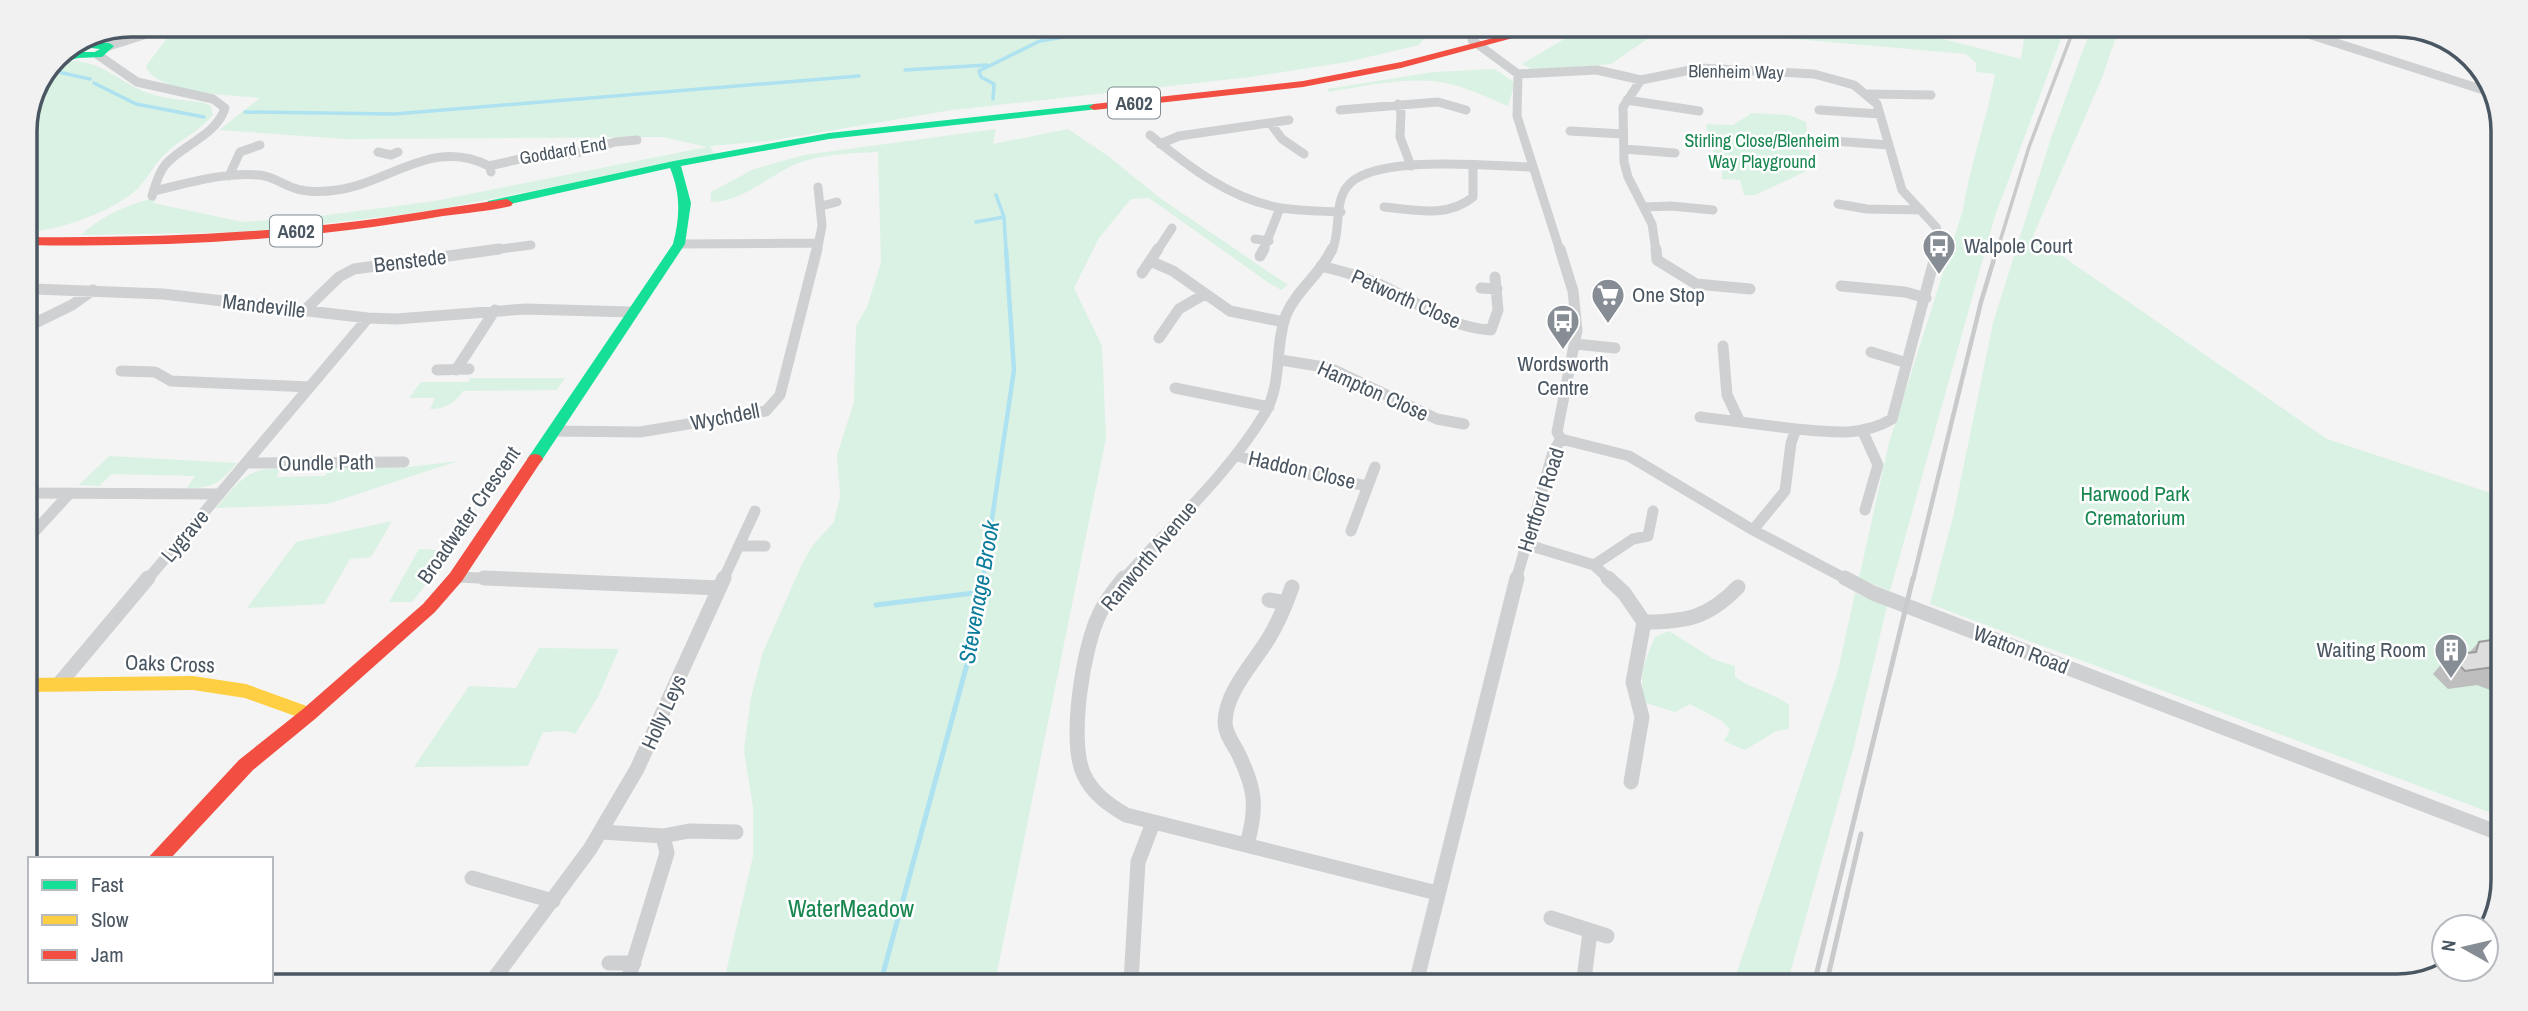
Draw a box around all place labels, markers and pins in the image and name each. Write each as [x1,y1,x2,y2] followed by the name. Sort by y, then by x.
[1920,227,1958,276] bus stop icon: Walpole Court
[1964,231,2073,260] place label: Walpole Court
[1589,276,1627,325] supermarket icon: One Stop
[1632,280,1705,309] place label: One Stop
[1544,302,1582,351] bus stop icon: Wordsworth Centre
[1517,349,1609,402] place label: Wordsworth Centre
[2432,631,2470,680] building icon: Waiting Room
[2317,635,2426,664] place label: Waiting Room

